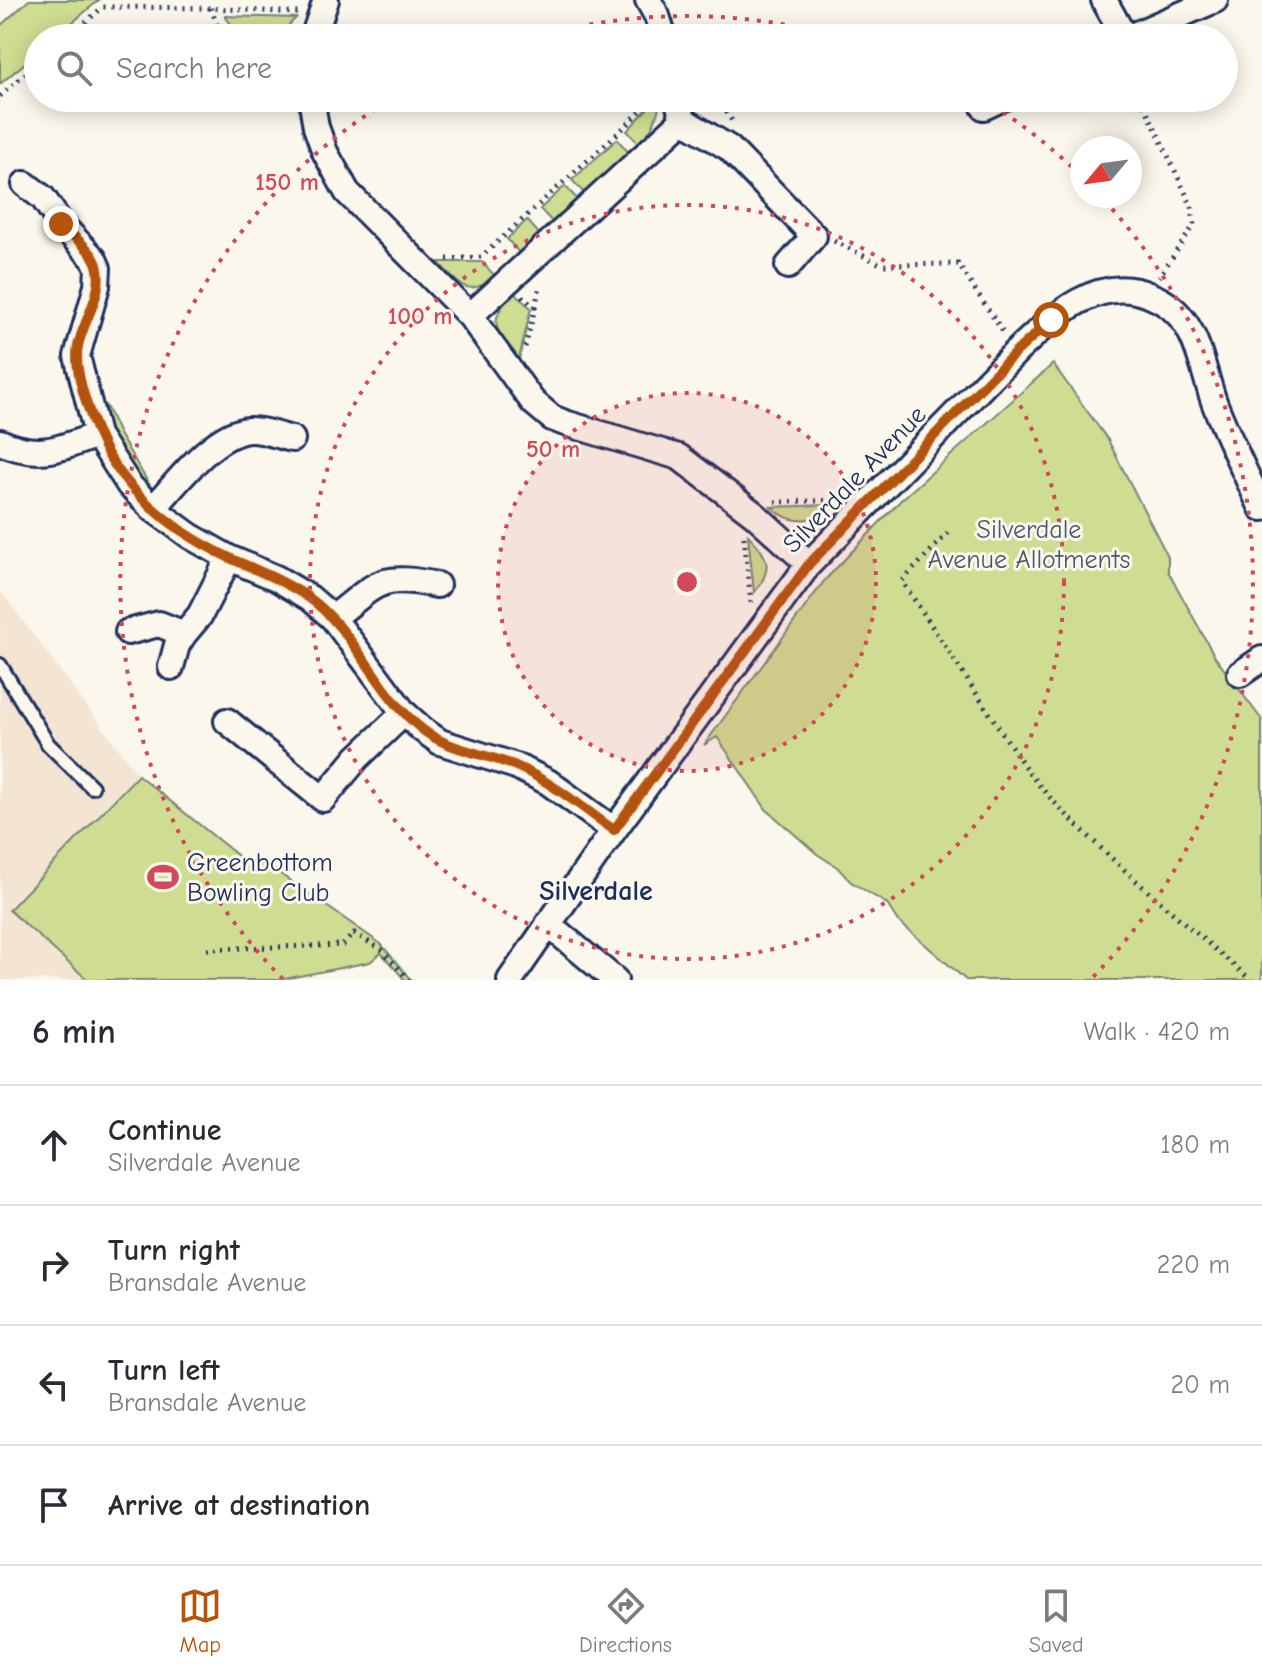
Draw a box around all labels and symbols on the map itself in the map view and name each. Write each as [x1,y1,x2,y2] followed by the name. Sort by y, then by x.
[1070,136,1142,208] north arrow
[255,168,319,196] text: 150 m
[43,206,79,242] route end
[388,302,452,330] text: 100 m
[1033,302,1069,338] route start
[777,400,932,559] street label: Silverdale Avenue
[526,435,580,463] text: 50 m
[928,515,1130,575] park label: Silverdale Avenue Allotments
[673,568,701,596] centre of rings
[187,848,333,908] place label: Greenbottom Bowling Club
[146,860,180,894] sports icon: Greenbottom Bowling Club
[539,875,653,907] district label: Silverdale

